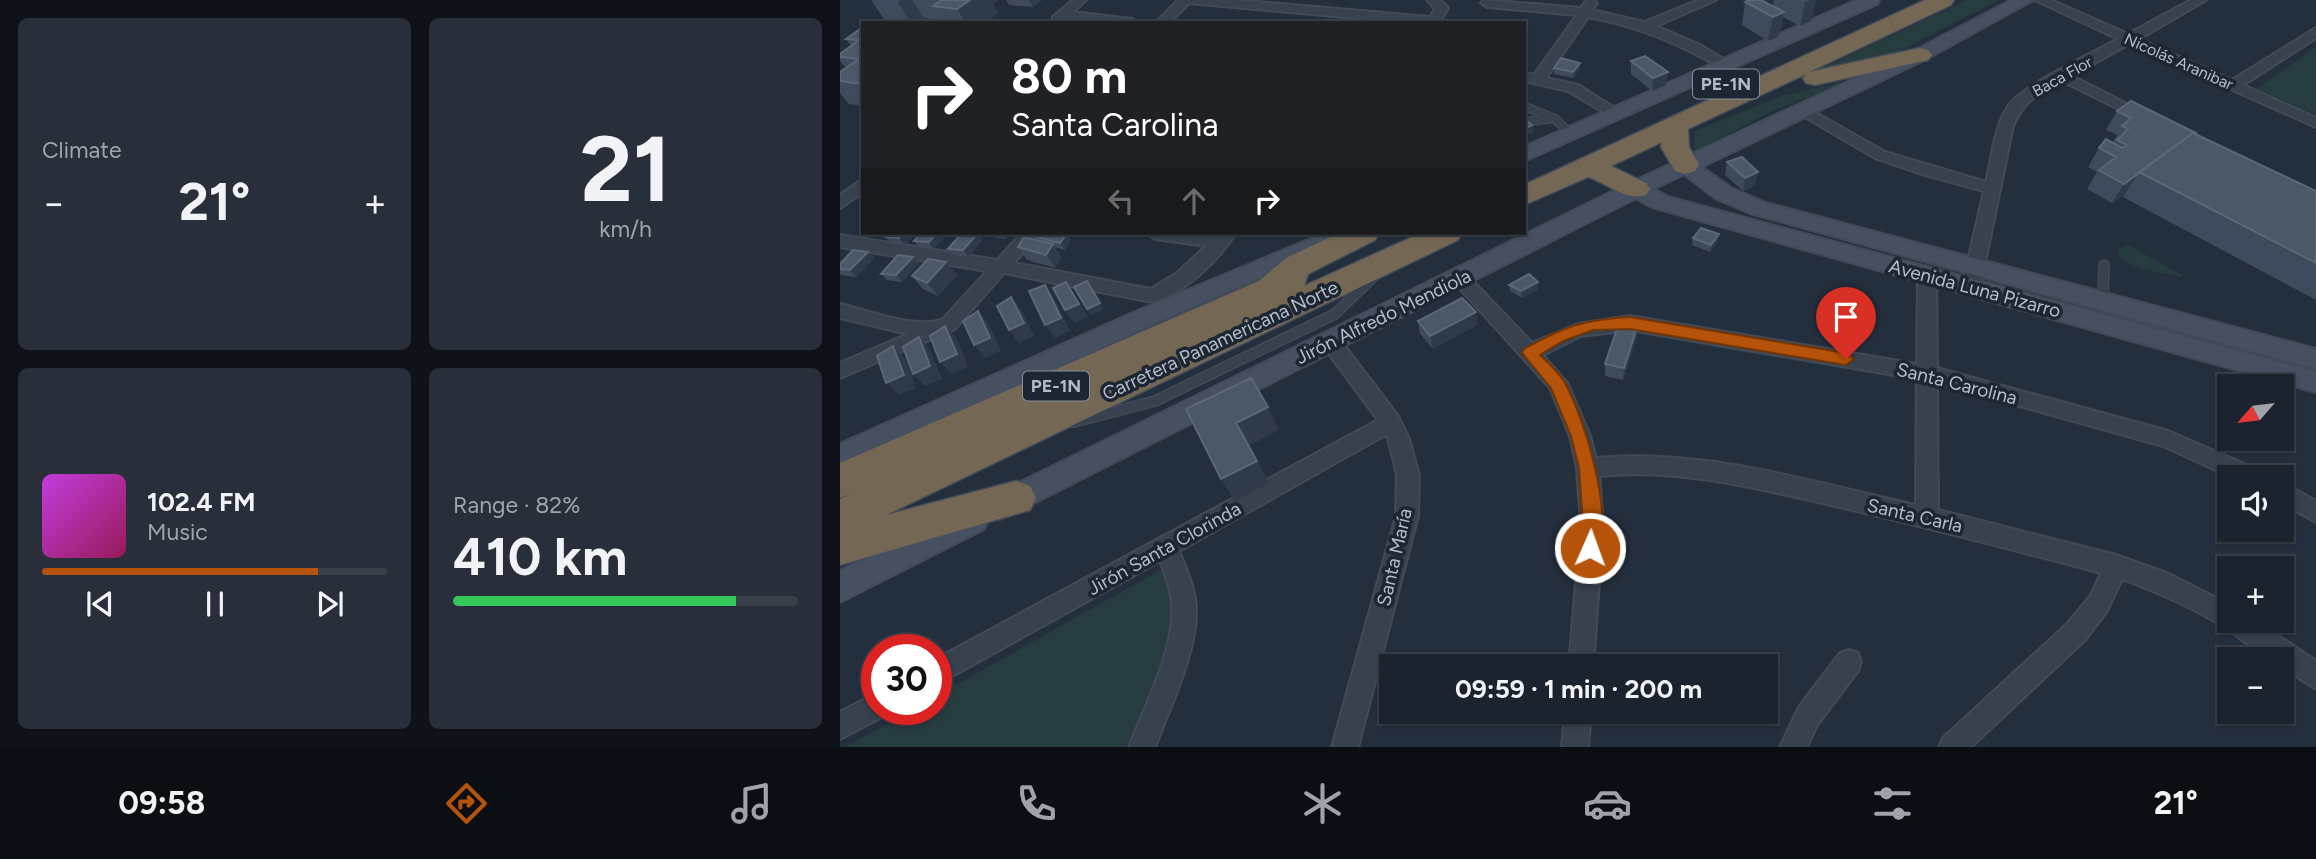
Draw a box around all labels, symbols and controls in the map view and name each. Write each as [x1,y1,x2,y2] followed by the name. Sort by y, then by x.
[2121,29,2237,94] street label: Nicolás Aranibar
[1011,46,1127,105] text: 80 m
[896,49,987,140] icon: right
[2029,52,2096,101] street label: Baca Flor
[1693,70,1759,98] road number: PE-1N
[1011,106,1218,144] text: Santa Carolina
[580,115,671,224] text: 21
[42,136,121,164] text: Climate
[179,171,250,233] text: 21°
[42,180,66,226] text: −
[363,180,387,226] text: +
[1102,182,1140,220] icon: left
[1175,182,1213,220] icon: ahead
[1248,182,1286,220] icon: right
[599,215,652,243] text: km/h
[1886,254,2063,322] street label: Avenida Luna Pizarro
[1292,264,1475,369] street label: Jirón Alfredo Mendiola
[1099,276,1342,405] street label: Carretera Panamericana Norte
[1816,287,1876,359] pin
[1827,298,1865,336] icon: arrive
[1894,357,2019,410] street label: Santa Carolina
[1023,372,1089,400] road number: PE-1N
[2217,374,2294,452] north arrow
[2217,374,2294,724] map controls
[2217,465,2294,542] button: sound
[147,486,256,518] text: 102.4 FM
[453,491,580,519] text: Range · 82%
[1865,493,1965,538] street label: Santa Carla
[1084,497,1245,600] street label: Jirón Santa Clorinda
[1372,506,1417,608] street label: Santa María
[1553,511,1627,585] position arrow
[147,518,208,546] text: Music
[453,526,627,588] text: 410 km
[2217,556,2294,633] button: +
[81,585,119,623] icon: previous
[196,585,234,623] icon: pause
[311,585,349,623] icon: next
[861,634,952,725] speed limit sign: 30
[2217,647,2294,724] button: −
[1455,673,1702,705] text: 09:59 · 1 min · 200 m
[442,779,491,828] icon: directions
[727,779,776,828] icon: music
[1012,779,1061,828] icon: phone
[1298,779,1347,828] icon: climate
[1583,779,1632,828] icon: car
[1868,779,1917,828] icon: filters
[118,784,205,822] text: 09:58
[2154,784,2198,822] text: 21°

